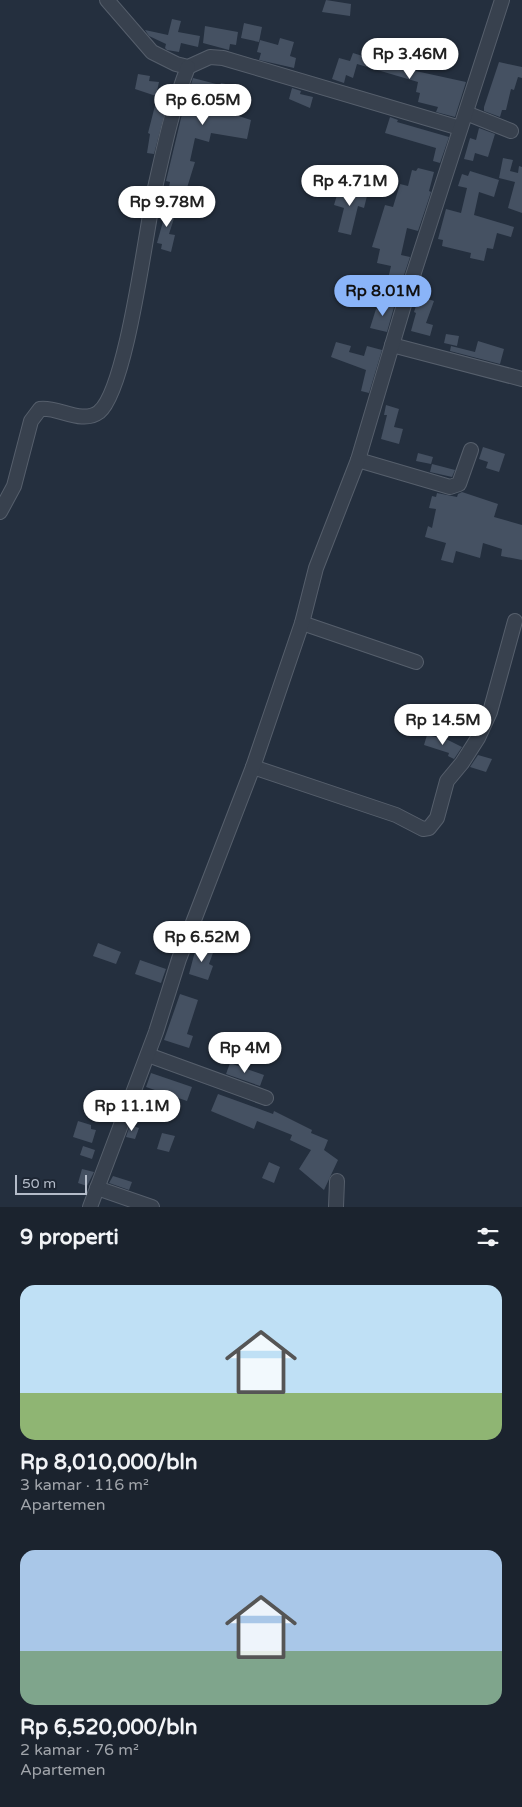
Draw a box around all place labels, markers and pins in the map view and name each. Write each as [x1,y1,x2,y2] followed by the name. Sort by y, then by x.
[358,38,462,80] pin: Rp 3.46M
[151,84,255,126] pin: Rp 6.05M
[298,164,402,207] pin: Rp 4.71M
[115,186,219,228] pin: Rp 9.78M
[331,274,435,317] pin: Rp 8.01M
[391,704,495,746] pin: Rp 14.5M
[150,920,254,963] pin: Rp 6.52M
[210,1032,280,1074] pin: Rp 4M
[80,1090,184,1132] pin: Rp 11.1M

